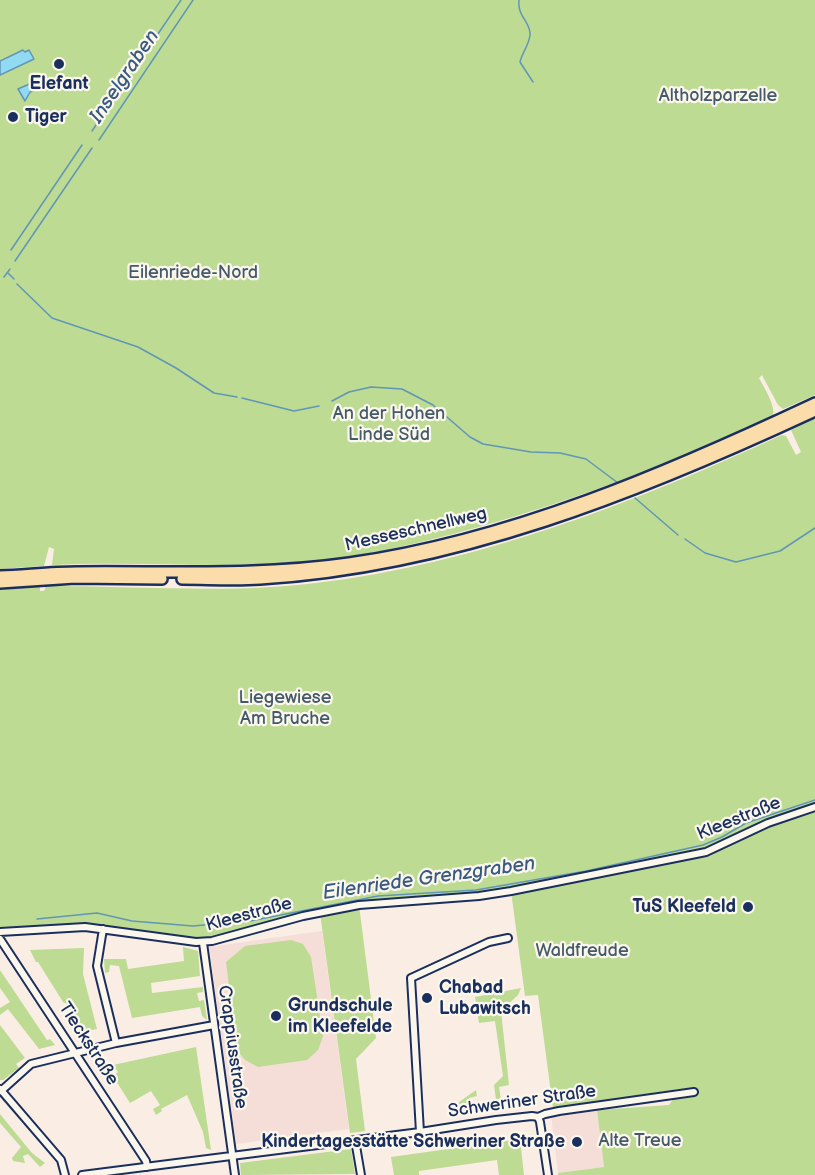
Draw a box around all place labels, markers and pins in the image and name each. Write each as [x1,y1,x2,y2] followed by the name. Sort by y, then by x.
[52,57,66,71] marker: Elefant
[29,73,89,95] place label: Elefant
[25,106,67,128] place label: Tiger
[6,110,20,124] marker: Tiger
[633,896,736,918] place label: TuS Kleefeld
[741,900,755,914] marker: TuS Kleefeld
[439,977,531,1020] place label: Chabad Lubawitsch
[420,991,434,1005] marker: Chabad Lubawitsch
[288,995,392,1038] place label: Grundschule im Kleefelde
[269,1009,283,1023] marker: Grundschule im Kleefelde
[261,1131,565,1153] place label: Kindertagesstätte Schweriner Straße
[570,1135,584,1149] marker: Kindertagesstätte Schweriner Straße

